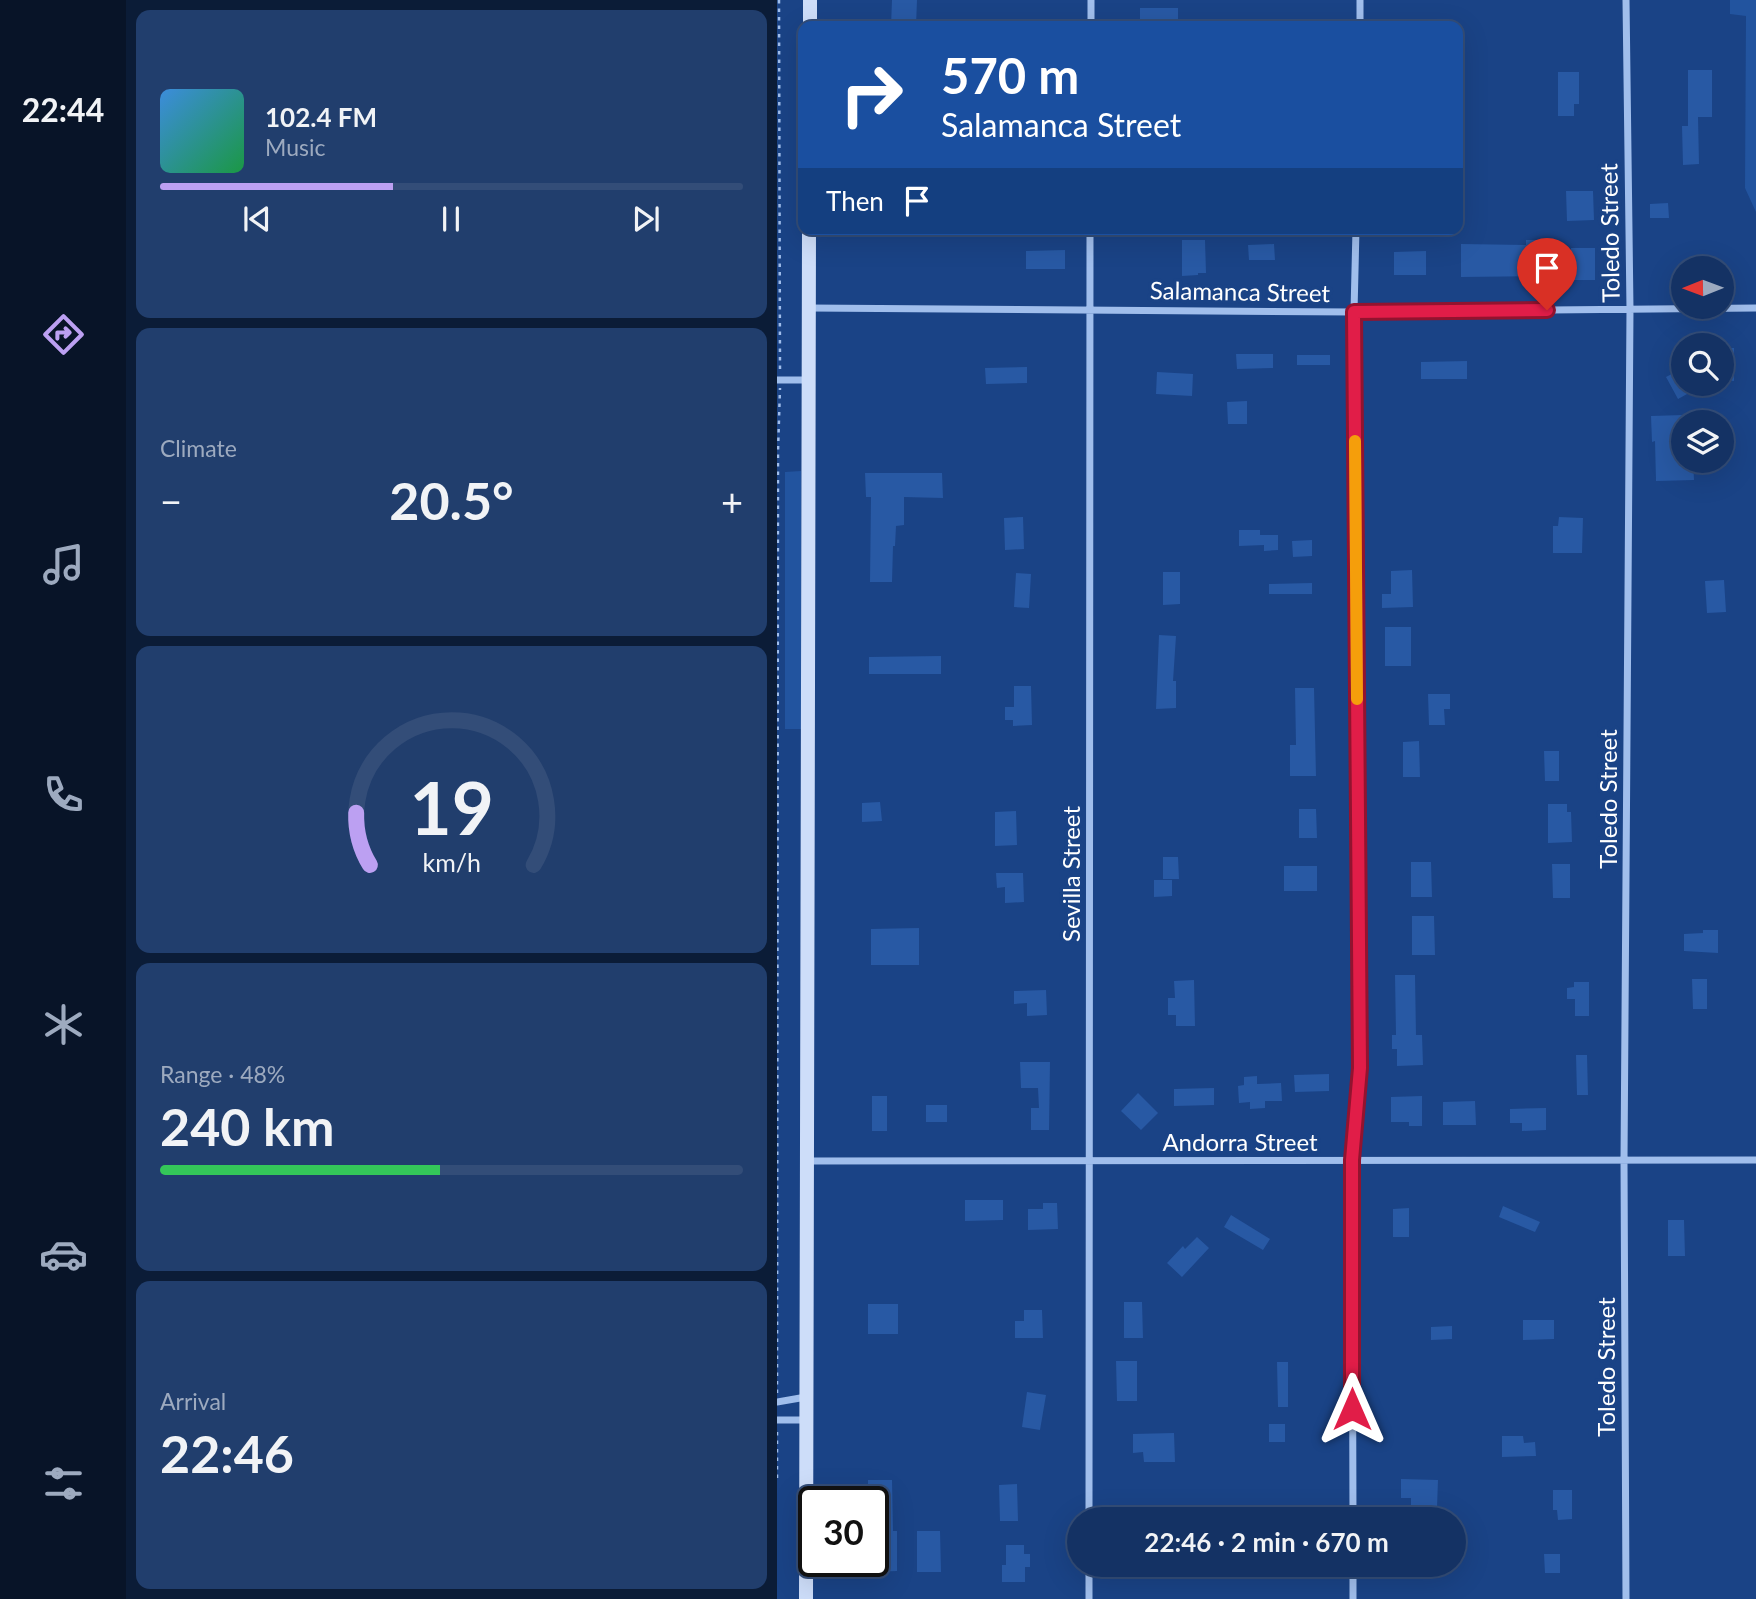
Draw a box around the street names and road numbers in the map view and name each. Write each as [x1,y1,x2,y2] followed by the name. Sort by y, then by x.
[1593,163,1625,303] street label: Toledo Street
[1150,275,1331,307] street label: Salamanca Street
[1593,729,1622,869] street label: Toledo Street
[1056,806,1085,942] street label: Sevilla Street
[1162,1127,1318,1156] street label: Andorra Street
[1591,1297,1620,1437] street label: Toledo Street

